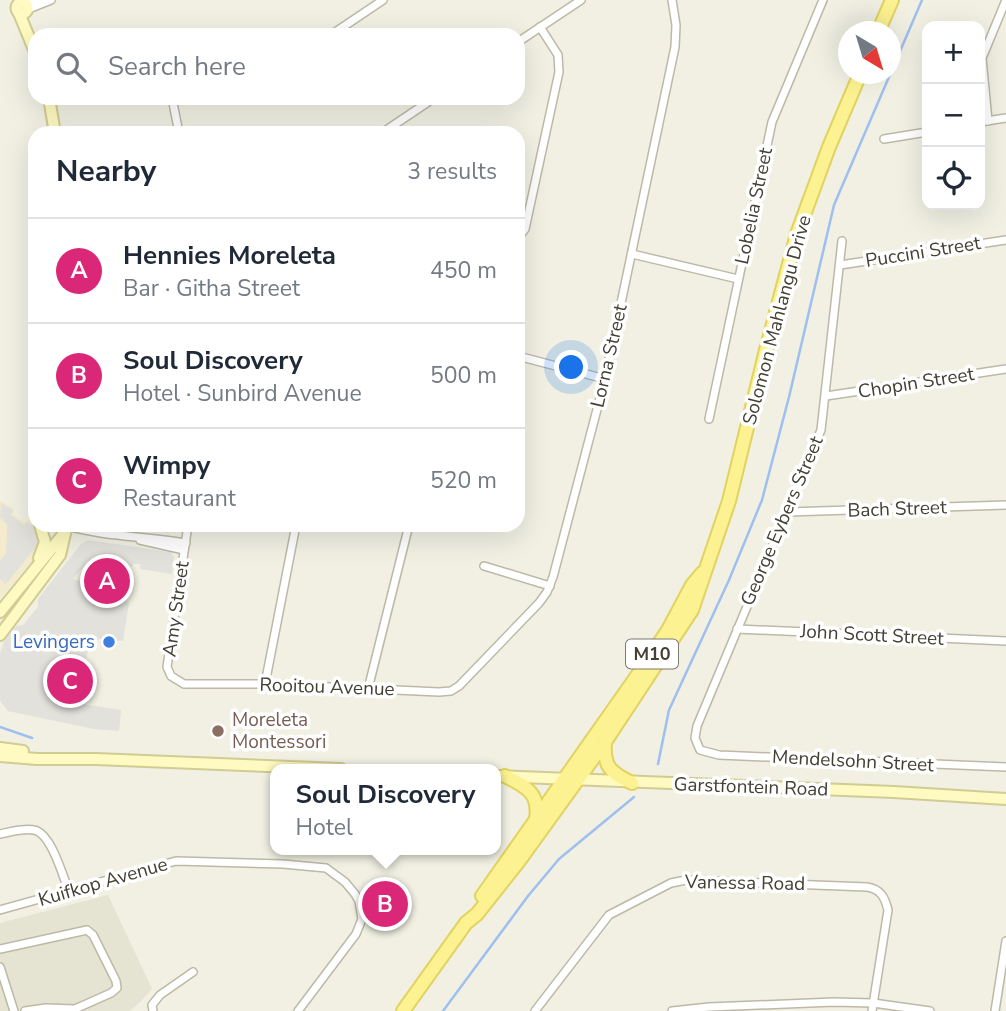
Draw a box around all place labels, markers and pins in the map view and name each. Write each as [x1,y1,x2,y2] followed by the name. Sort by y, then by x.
[84,555,130,607] pin: A
[13,629,95,655] place label: Levingers
[101,634,117,650] marker: Levingers
[47,655,93,707] pin: C
[232,707,326,755] place label: Moreleta Montessori
[210,723,226,739] marker: Moreleta Montessori
[362,878,408,930] pin: B

